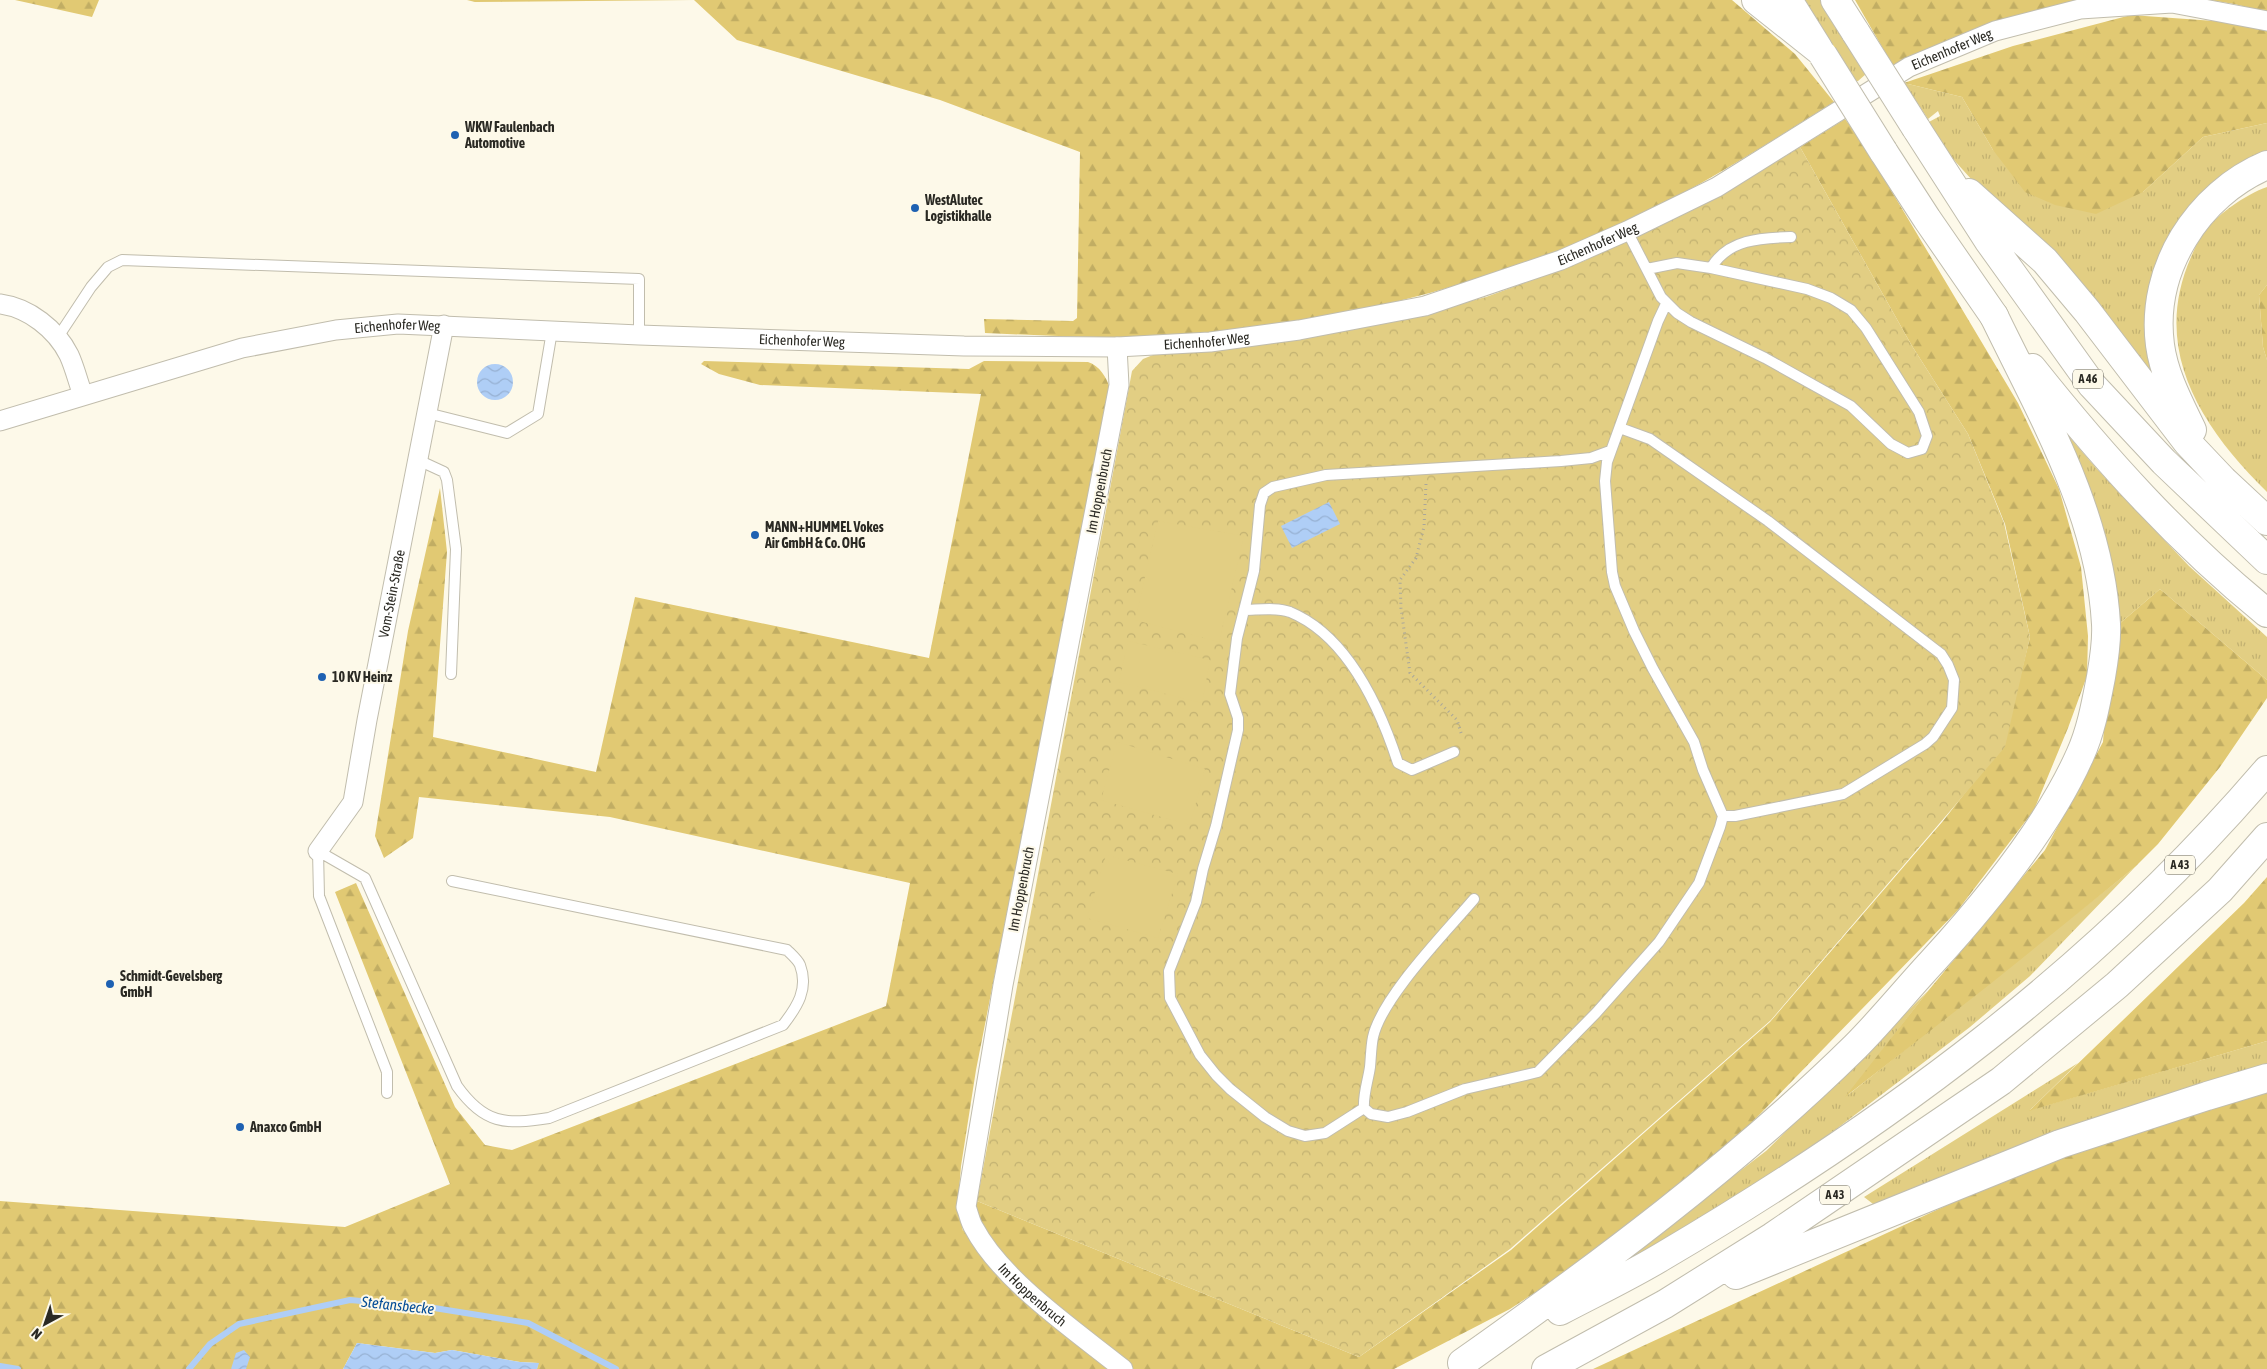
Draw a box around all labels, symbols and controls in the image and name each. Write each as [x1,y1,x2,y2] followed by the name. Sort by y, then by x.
[1909,25,1995,73] street label: Eichenhofer Weg
[464,119,555,151] place label: WKW Faulenbach Automotive
[449,129,461,141] marker: WKW Faulenbach Automotive
[924,192,992,224] place label: WestAlutec Logistikhalle
[909,202,921,214] marker: WestAlutec Logistikhalle
[1556,219,1640,269] street label: Eichenhofer Weg
[354,316,441,336] street label: Eichenhofer Weg
[1163,329,1250,352] street label: Eichenhofer Weg
[759,331,845,350] street label: Eichenhofer Weg
[2073,369,2103,388] road number: A 46
[1083,447,1115,535] street label: Im Hoppenbruch
[764,519,884,551] place label: MANN+HUMMEL Vokes Air GmbH & Co. OHG
[749,529,761,541] marker: MANN+HUMMEL Vokes Air GmbH & Co. OHG
[375,548,408,639] street label: Vom-Stein-Straße
[332,669,392,685] place label: 10 KV Heinz
[316,671,328,683] marker: 10 KV Heinz
[1005,845,1037,933] street label: Im Hoppenbruch
[2165,856,2195,874] road number: A 43
[120,968,223,1000] place label: Schmidt-Gevelsberg GmbH
[104,978,116,990] marker: Schmidt-Gevelsberg GmbH
[249,1119,322,1135] place label: Anaxco GmbH
[234,1121,246,1133] marker: Anaxco GmbH
[1820,1186,1850,1204] road number: A 43
[995,1260,1070,1330] street label: Im Hoppenbruch
[360,1293,435,1317] water label: Stefansbecke
[20,1299,70,1349] north arrow
[28,1325,45,1343] text: N

